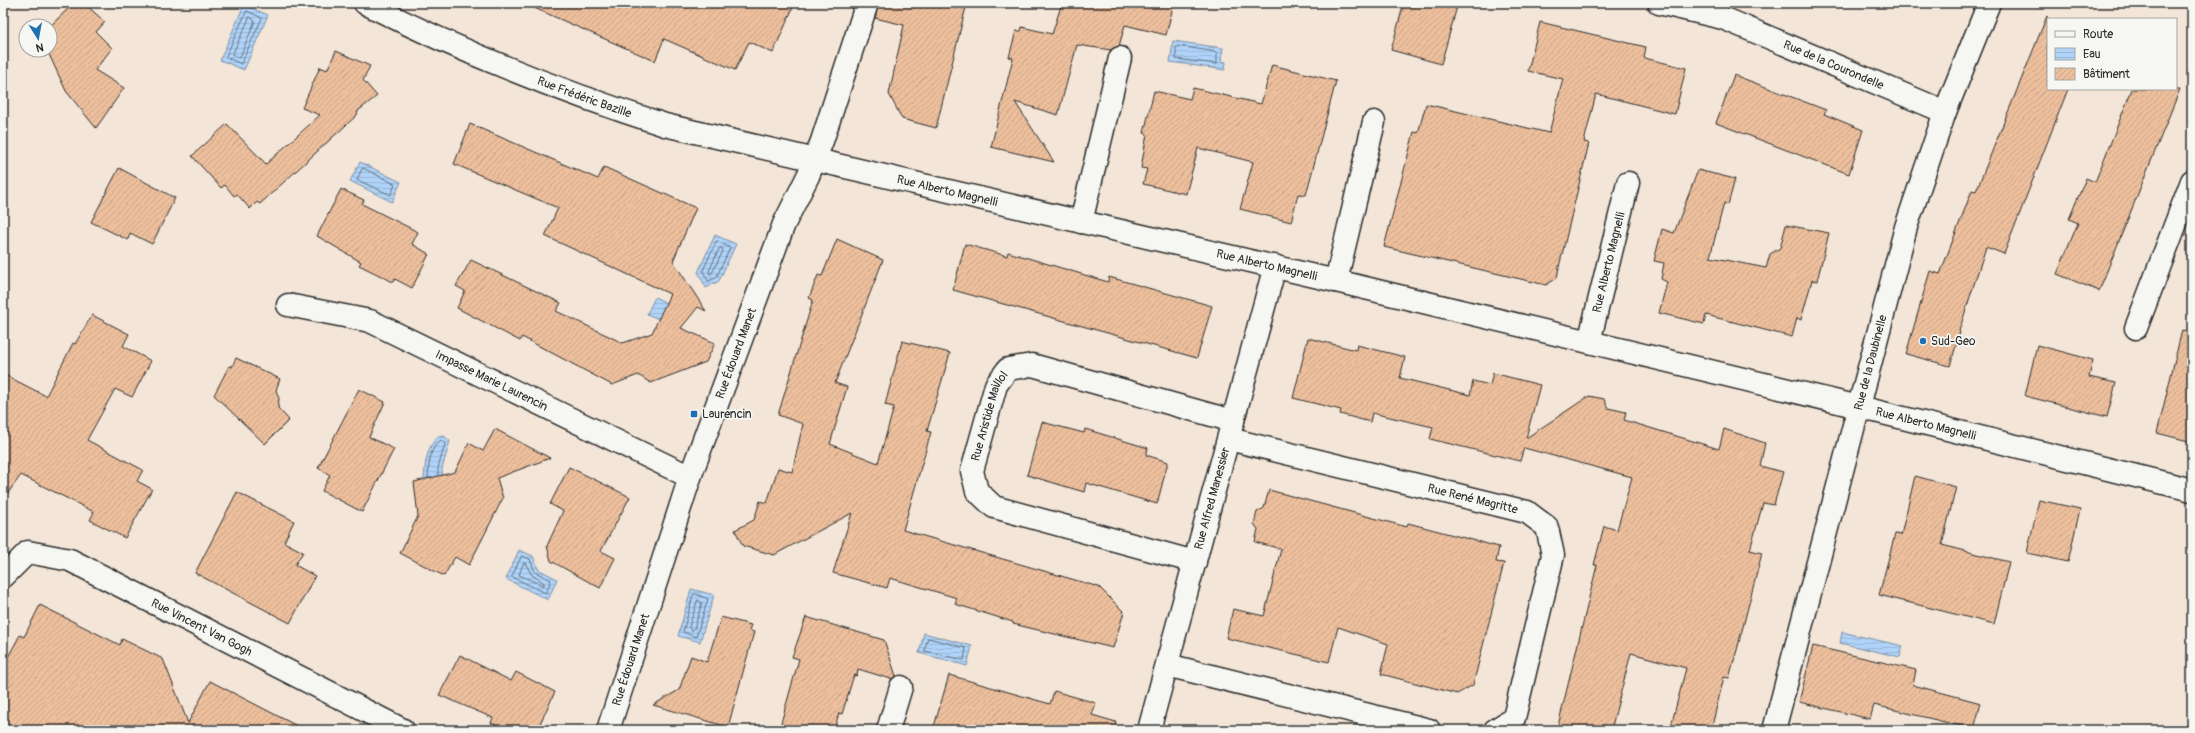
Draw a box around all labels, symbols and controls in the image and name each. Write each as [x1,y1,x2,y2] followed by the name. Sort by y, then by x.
[18,18,58,58] north arrow
[2047,18,2177,90] legend
[2083,27,2113,42] text: Route
[1781,37,1886,93] street label: Rue de la Courondelle
[34,40,45,55] text: N
[2083,47,2101,62] text: Eau
[2083,67,2130,82] text: Bâtiment
[535,73,634,121] street label: Rue Frédéric Bazille
[895,172,999,210] street label: Rue Alberto Magnelli
[1589,211,1628,314] street label: Rue Alberto Magnelli
[1215,246,1319,284] street label: Rue Alberto Magnelli
[712,305,760,401] street label: Rue Édouard Manet
[1851,313,1890,412] street label: Rue de la Daubinelle
[1931,334,1976,349] place label: Sud-Geo
[1918,336,1928,346] marker: Sud-Geo
[433,347,551,414] street label: Impasse Marie Laurencin
[968,368,1011,463] street label: Rue Aristide Maillol
[1874,404,1978,443] street label: Rue Alberto Magnelli
[702,407,752,422] place label: Laurencin
[689,409,699,419] marker: Laurencin
[1191,445,1233,551] street label: Rue Alfred Manessier
[1426,480,1519,517] street label: Rue René Magritte
[149,595,255,659] street label: Rue Vincent Van Gogh
[609,611,653,708] street label: Rue Édouard Manet

